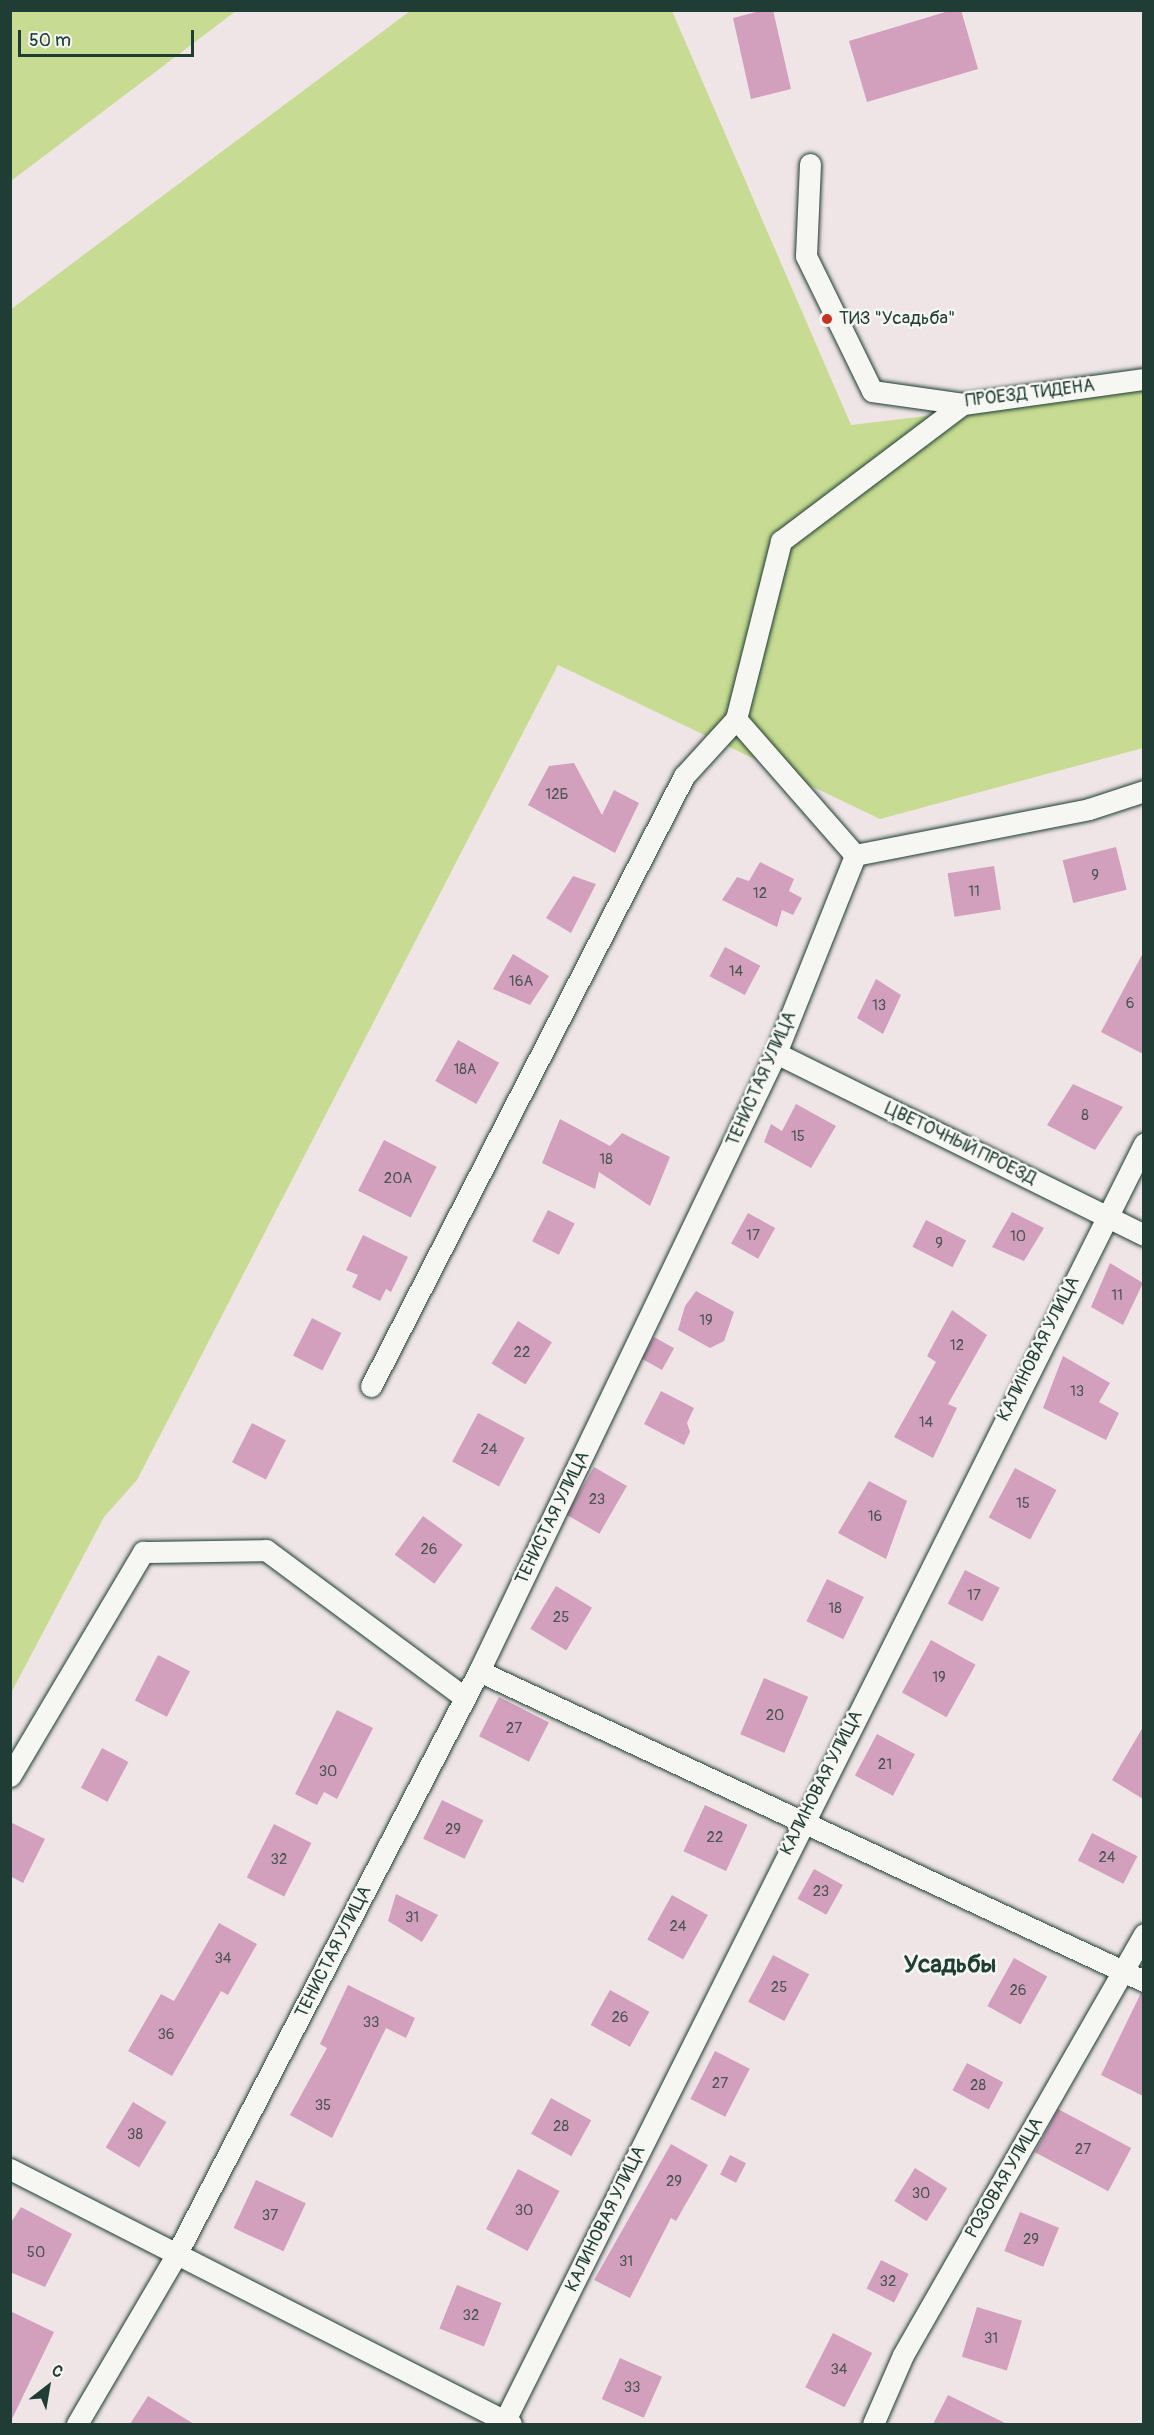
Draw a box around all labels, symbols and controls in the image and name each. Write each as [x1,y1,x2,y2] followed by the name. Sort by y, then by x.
[21,18,196,56] scale bar
[29,29,71,52] text: 50 m
[839,308,955,330] place label: ТИЗ "Усадьба"
[820,312,834,326] marker: ТИЗ "Усадьба"
[964,375,1096,413] street label: ПРОЕЗД ТИДЕНА
[545,786,569,804] house number: 12Б
[1091,867,1099,885] house number: 9
[968,883,980,901] house number: 11
[753,885,767,903] house number: 12
[729,963,743,981] house number: 14
[509,973,533,991] house number: 16А
[1126,995,1134,1013] house number: 6
[872,997,886,1015] house number: 13
[723,1008,801,1150] street label: ТЕНИСТАЯ УЛИЦА
[453,1061,477,1079] house number: 18А
[881,1098,1039,1190] street label: ЦВЕТОЧНЫЙ ПРОЕЗД
[1081,1107,1089,1125] house number: 8
[791,1128,805,1146] house number: 15
[599,1151,613,1169] house number: 18
[384,1170,412,1188] house number: 20А
[746,1227,760,1245] house number: 17
[1010,1228,1026,1246] house number: 10
[935,1235,943,1253] house number: 9
[993,1273,1085,1425] street label: КАЛИНОВАЯ УЛИЦА
[1111,1287,1123,1305] house number: 11
[699,1312,713,1330] house number: 19
[950,1337,964,1355] house number: 12
[514,1344,530,1362] house number: 22
[1070,1383,1084,1401] house number: 13
[919,1414,933,1432] house number: 14
[480,1441,498,1459] house number: 24
[511,1448,595,1588] street label: ТЕНИСТАЯ УЛИЦА
[589,1491,605,1509] house number: 23
[1016,1495,1030,1513] house number: 15
[868,1508,882,1526] house number: 16
[420,1541,438,1559] house number: 26
[967,1587,981,1605] house number: 17
[828,1600,842,1618] house number: 18
[553,1609,569,1627] house number: 25
[932,1669,946,1687] house number: 19
[766,1707,784,1725] house number: 20
[776,1707,868,1859] street label: КАЛИНОВАЯ УЛИЦА
[506,1720,522,1738] house number: 27
[878,1756,892,1774] house number: 21
[319,1763,337,1781] house number: 30
[445,1821,461,1839] house number: 29
[707,1829,723,1847] house number: 22
[1098,1849,1116,1867] house number: 24
[271,1851,287,1869] house number: 32
[291,1882,377,2022] street label: ТЕНИСТАЯ УЛИЦА
[813,1883,829,1901] house number: 23
[405,1909,419,1927] house number: 31
[669,1918,687,1936] house number: 24
[214,1950,232,1968] house number: 34
[904,1951,996,1979] district label: Усадьбы
[771,1979,787,1997] house number: 25
[1009,1982,1027,2000] house number: 26
[611,2009,629,2027] house number: 26
[363,2014,379,2032] house number: 33
[157,2026,175,2044] house number: 36
[712,2075,728,2093] house number: 27
[970,2077,986,2095] house number: 28
[315,2097,331,2115] house number: 35
[962,2114,1048,2242] street label: РОЗОВАЯ УЛИЦА
[553,2118,569,2136] house number: 28
[127,2126,143,2144] house number: 38
[1075,2141,1091,2159] house number: 27
[561,2143,651,2295] street label: КАЛИНОВАЯ УЛИЦА
[666,2173,682,2191] house number: 29
[912,2185,930,2203] house number: 30
[515,2202,533,2220] house number: 30
[262,2207,278,2225] house number: 37
[1023,2231,1039,2249] house number: 29
[27,2244,45,2262] house number: 50
[619,2253,633,2271] house number: 31
[880,2273,896,2291] house number: 32
[463,2307,479,2325] house number: 32
[984,2330,998,2348] house number: 31
[18,2357,78,2417] north arrow
[48,2360,67,2383] text: С
[830,2361,848,2379] house number: 34
[624,2379,640,2397] house number: 33

